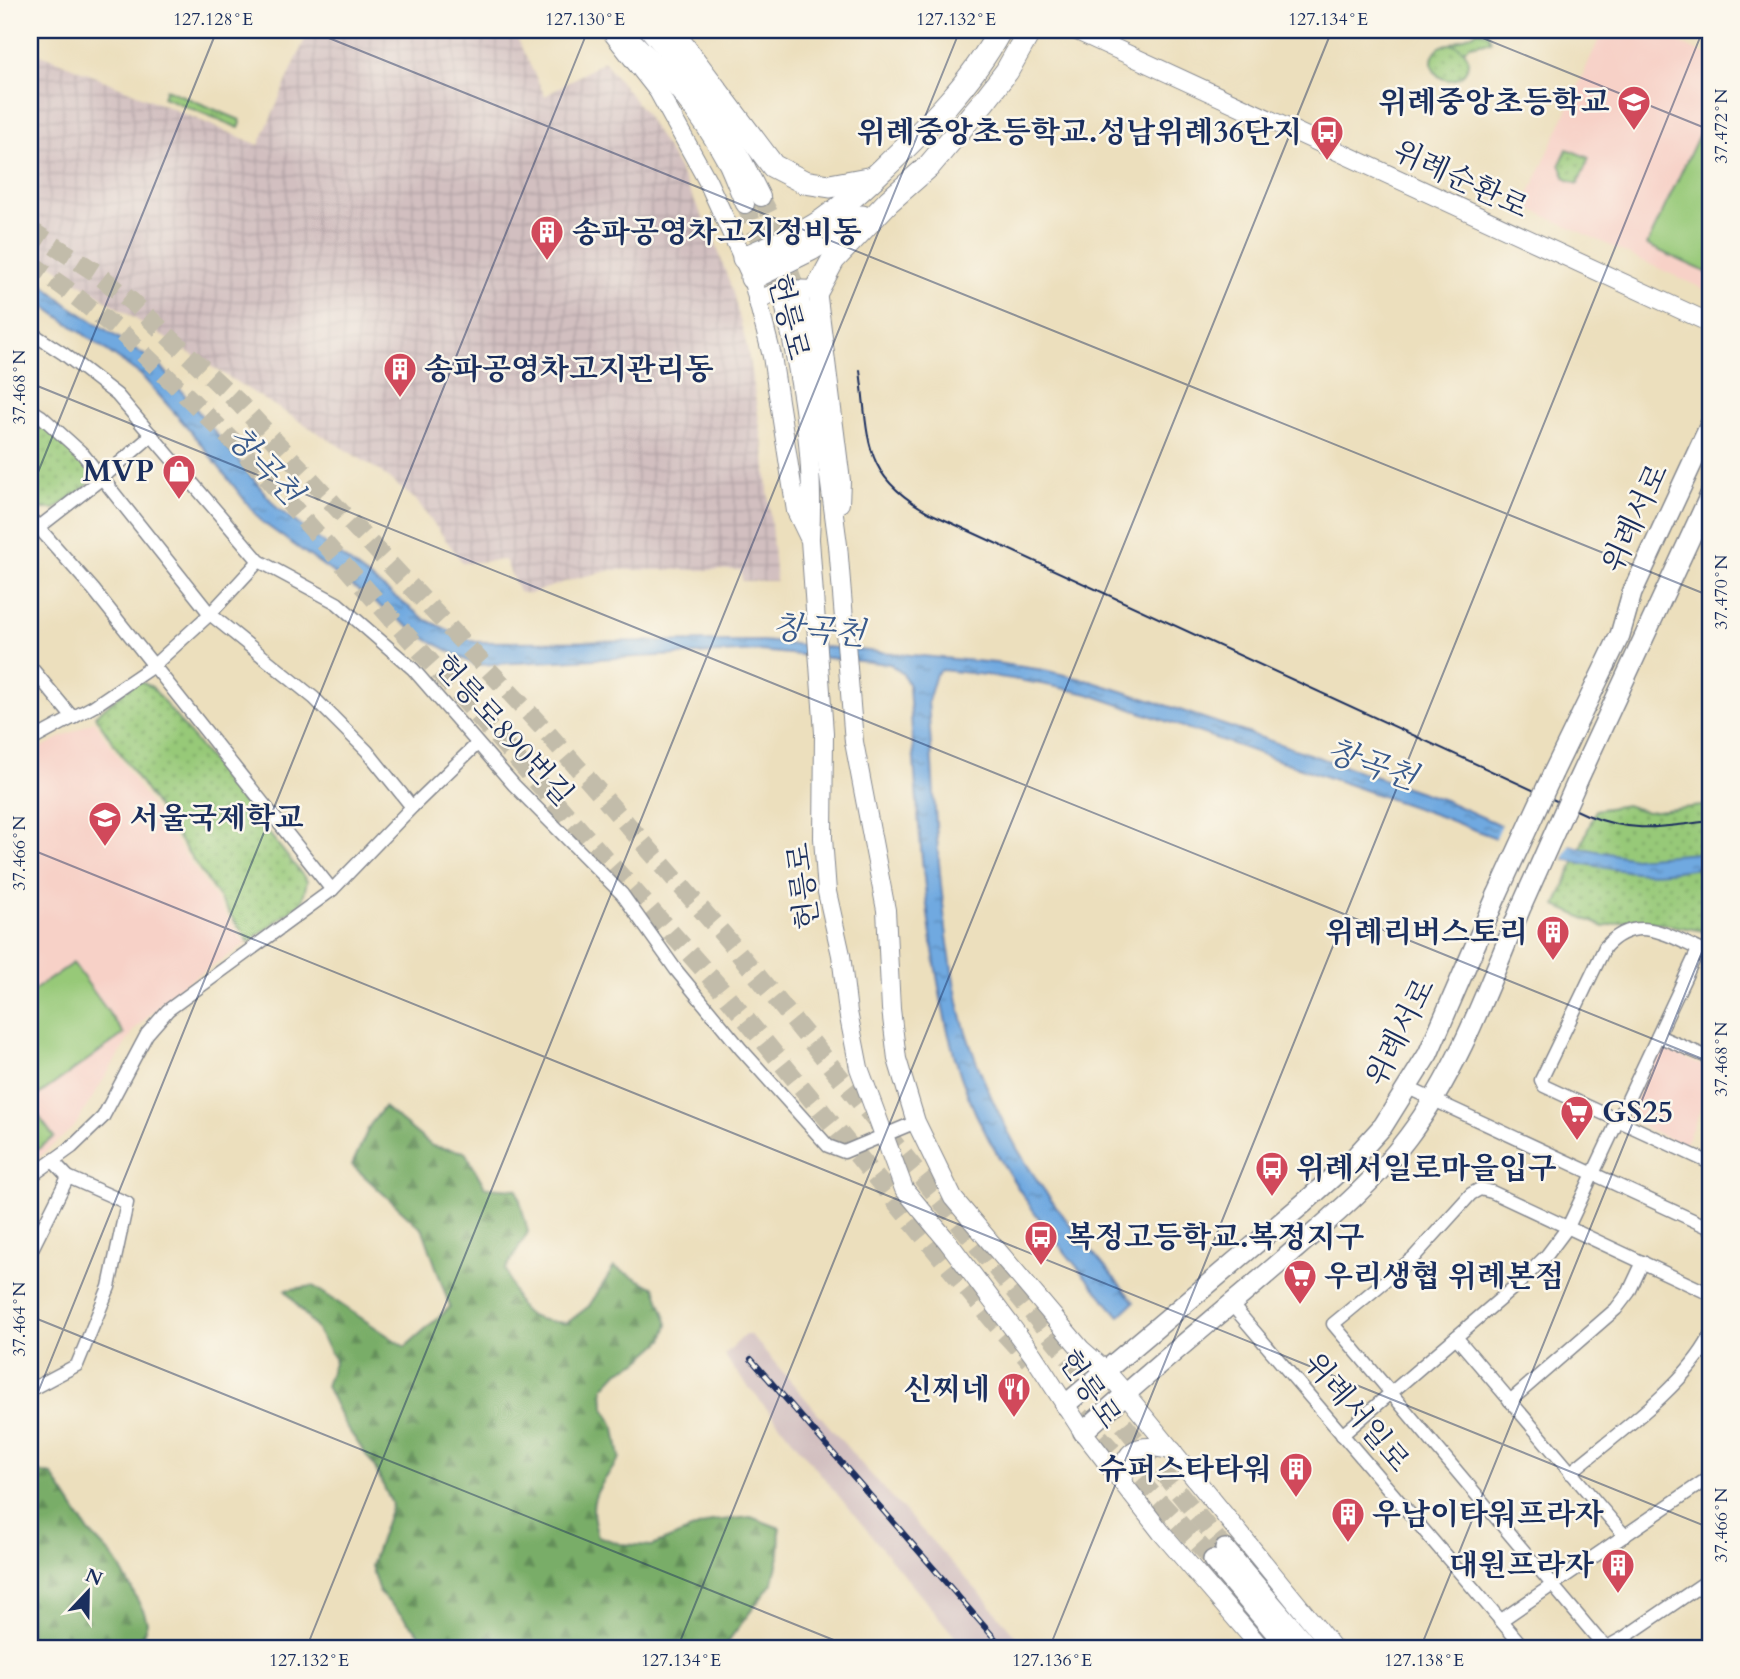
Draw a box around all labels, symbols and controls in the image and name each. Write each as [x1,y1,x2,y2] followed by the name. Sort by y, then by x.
[173,7,253,32] text: 127.128°E
[545,7,625,32] text: 127.130°E
[916,7,996,32] text: 127.132°E
[1288,7,1368,32] text: 127.134°E
[1378,82,1610,123] place label: 위례중앙초등학교
[1615,83,1653,132] school or university icon: 위례중앙초등학교
[1709,88,1734,164] text: 37.472°N
[857,112,1302,153] place label: 위례중앙초등학교.성남위례36단지
[1308,113,1346,162] bus stop icon: 위례중앙초등학교.성남위례36단지
[1386,130,1535,229] street label: 위례순환로
[572,212,862,253] place label: 송파공영차고지정비동
[528,213,566,262] building icon: 송파공영차고지정비동
[758,270,819,364] street label: 헌릉로
[7,349,32,425] text: 37.468°N
[424,349,714,390] place label: 송파공영차고지관리동
[381,350,419,399] building icon: 송파공영차고지관리동
[217,417,313,516] water label: 창곡천
[82,451,154,492] place label: MVP
[160,452,198,501] shop icon: MVP
[1592,457,1679,579] street label: 위례서로
[1709,554,1734,630] text: 37.470°N
[771,605,869,657] water label: 창곡천
[424,646,583,815] street label: 헌릉로890번길
[1321,729,1425,802] water label: 창곡천
[130,798,304,839] place label: 서울국제학교
[86,799,124,848] school or university icon: 서울국제학교
[7,815,32,891] text: 37.466°N
[778,840,829,932] street label: 헌릉로
[1325,912,1528,953] place label: 위례리버스토리
[1534,913,1572,962] building icon: 위례리버스토리
[1356,971,1445,1093] street label: 위례서로
[1709,1021,1734,1097] text: 37.468°N
[1602,1092,1673,1133] place label: GS25
[1558,1093,1596,1142] supermarket icon: GS25
[1296,1148,1557,1189] place label: 위례서일로마을입구
[1253,1149,1291,1198] bus stop icon: 위례서일로마을입구
[1066,1217,1365,1258] place label: 복정고등학교.복정지구
[1022,1218,1060,1267] bus stop icon: 복정고등학교.복정지구
[1324,1256,1564,1297] place label: 우리생협 위례본점
[1281,1257,1319,1306] supermarket icon: 우리생협 위례본점
[7,1281,32,1357] text: 37.464°N
[1048,1342,1131,1437] street label: 헌릉로
[1294,1344,1419,1481] street label: 위례서일로
[903,1369,990,1410] place label: 신찌네
[995,1370,1033,1419] restaurant icon: 신찌네
[1098,1449,1272,1490] place label: 슈퍼스타타워
[1277,1450,1315,1499] building icon: 슈퍼스타타워
[1709,1487,1734,1563] text: 37.466°N
[1372,1494,1604,1535] place label: 우남이타워프라자
[1329,1495,1367,1544] building icon: 우남이타워프라자
[1449,1545,1594,1586] place label: 대원프라자
[1599,1546,1637,1595] building icon: 대원프라자
[52,1556,122,1626] north arrow
[81,1562,107,1592] text: N
[269,1648,349,1673] text: 127.132°E
[641,1648,721,1673] text: 127.134°E
[1012,1648,1092,1673] text: 127.136°E
[1384,1648,1464,1673] text: 127.138°E

